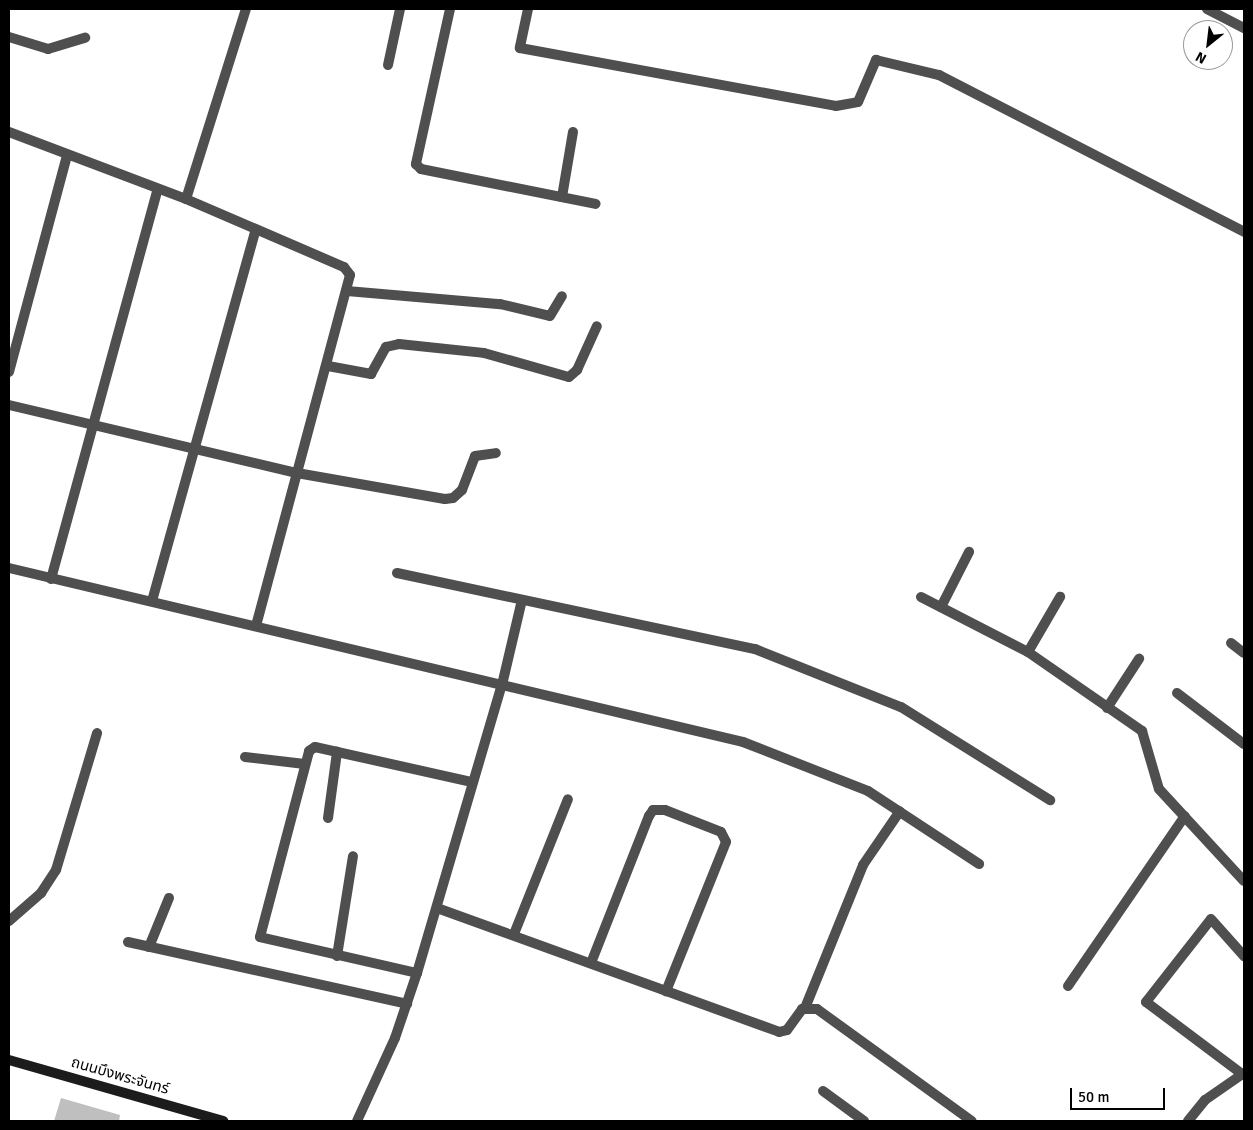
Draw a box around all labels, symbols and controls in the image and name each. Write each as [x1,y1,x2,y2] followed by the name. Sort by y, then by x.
[1183,20,1233,70] north arrow
[1193,48,1209,67] text: N
[69,1053,171,1099] street label: ถนนบึงพระจันทร์
[1073,1078,1168,1110] scale bar
[1078,1088,1109,1106] text: 50 m

